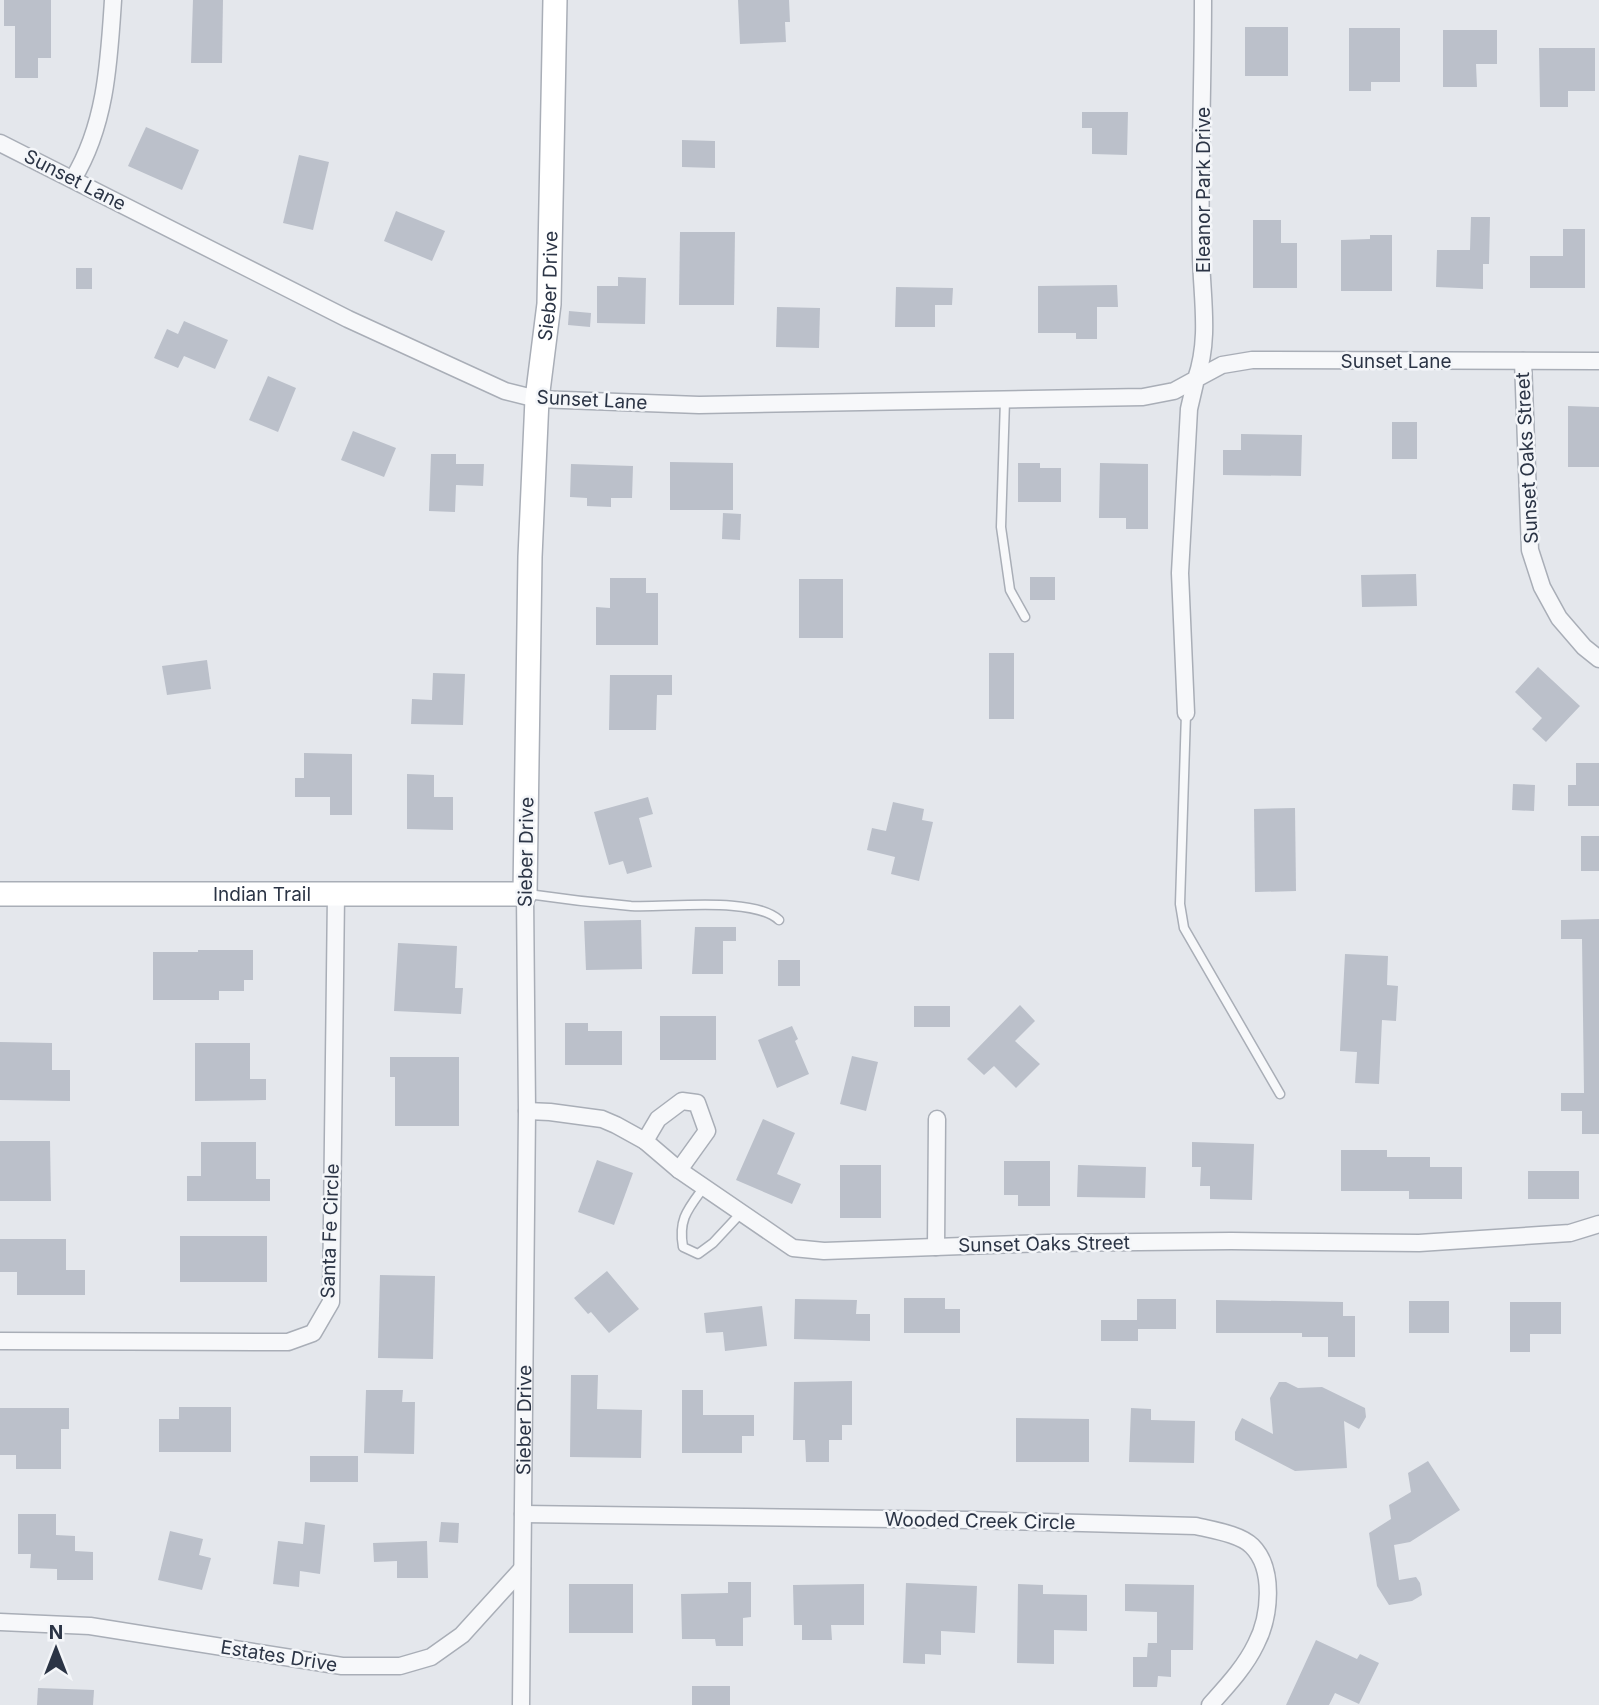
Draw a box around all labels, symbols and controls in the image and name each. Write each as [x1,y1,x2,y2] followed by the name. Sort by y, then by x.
[1192,107,1215,273] street label: Eleanor Park Drive
[20,145,130,215] street label: Sunset Lane
[533,231,562,342] street label: Sieber Drive
[1340,350,1452,373] street label: Sunset Lane
[1511,372,1543,544] street label: Sunset Oaks Street
[536,386,648,414] street label: Sunset Lane
[514,797,538,907] street label: Sieber Drive
[213,883,311,906] street label: Indian Trail
[316,1163,344,1299] street label: Santa Fe Circle
[958,1231,1130,1257] street label: Sunset Oaks Street
[512,1365,536,1475] street label: Sieber Drive
[884,1508,1076,1534] street label: Wooded Creek Circle
[21,1614,91,1684] north arrow
[49,1621,63,1644] text: N
[219,1635,339,1677] street label: Estates Drive

